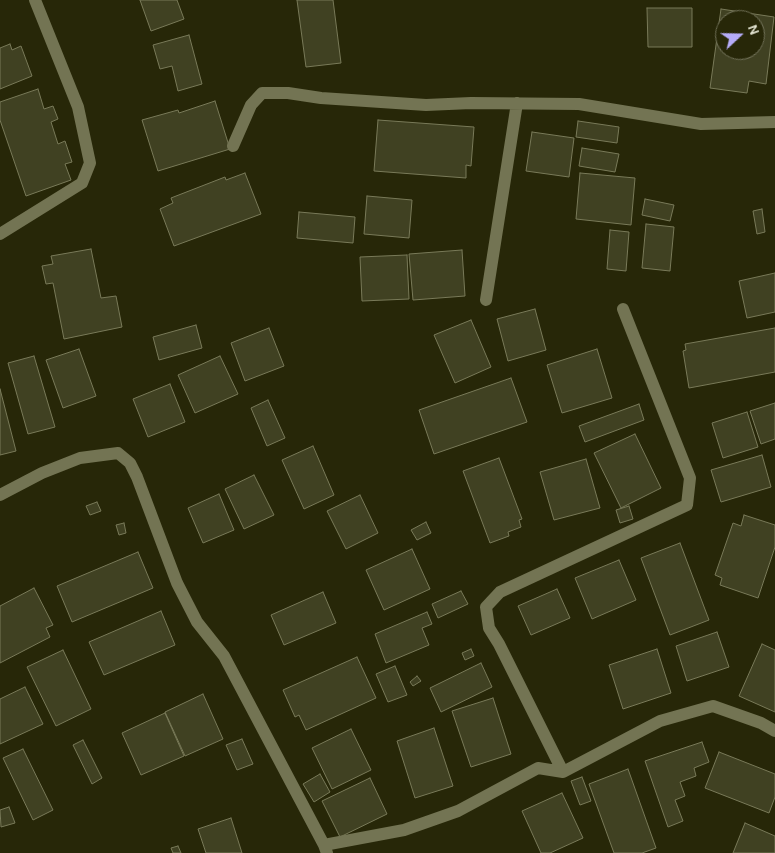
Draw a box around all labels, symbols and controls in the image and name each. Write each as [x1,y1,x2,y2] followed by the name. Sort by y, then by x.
[715,10,765,60] north arrow
[744,22,763,38] text: N

